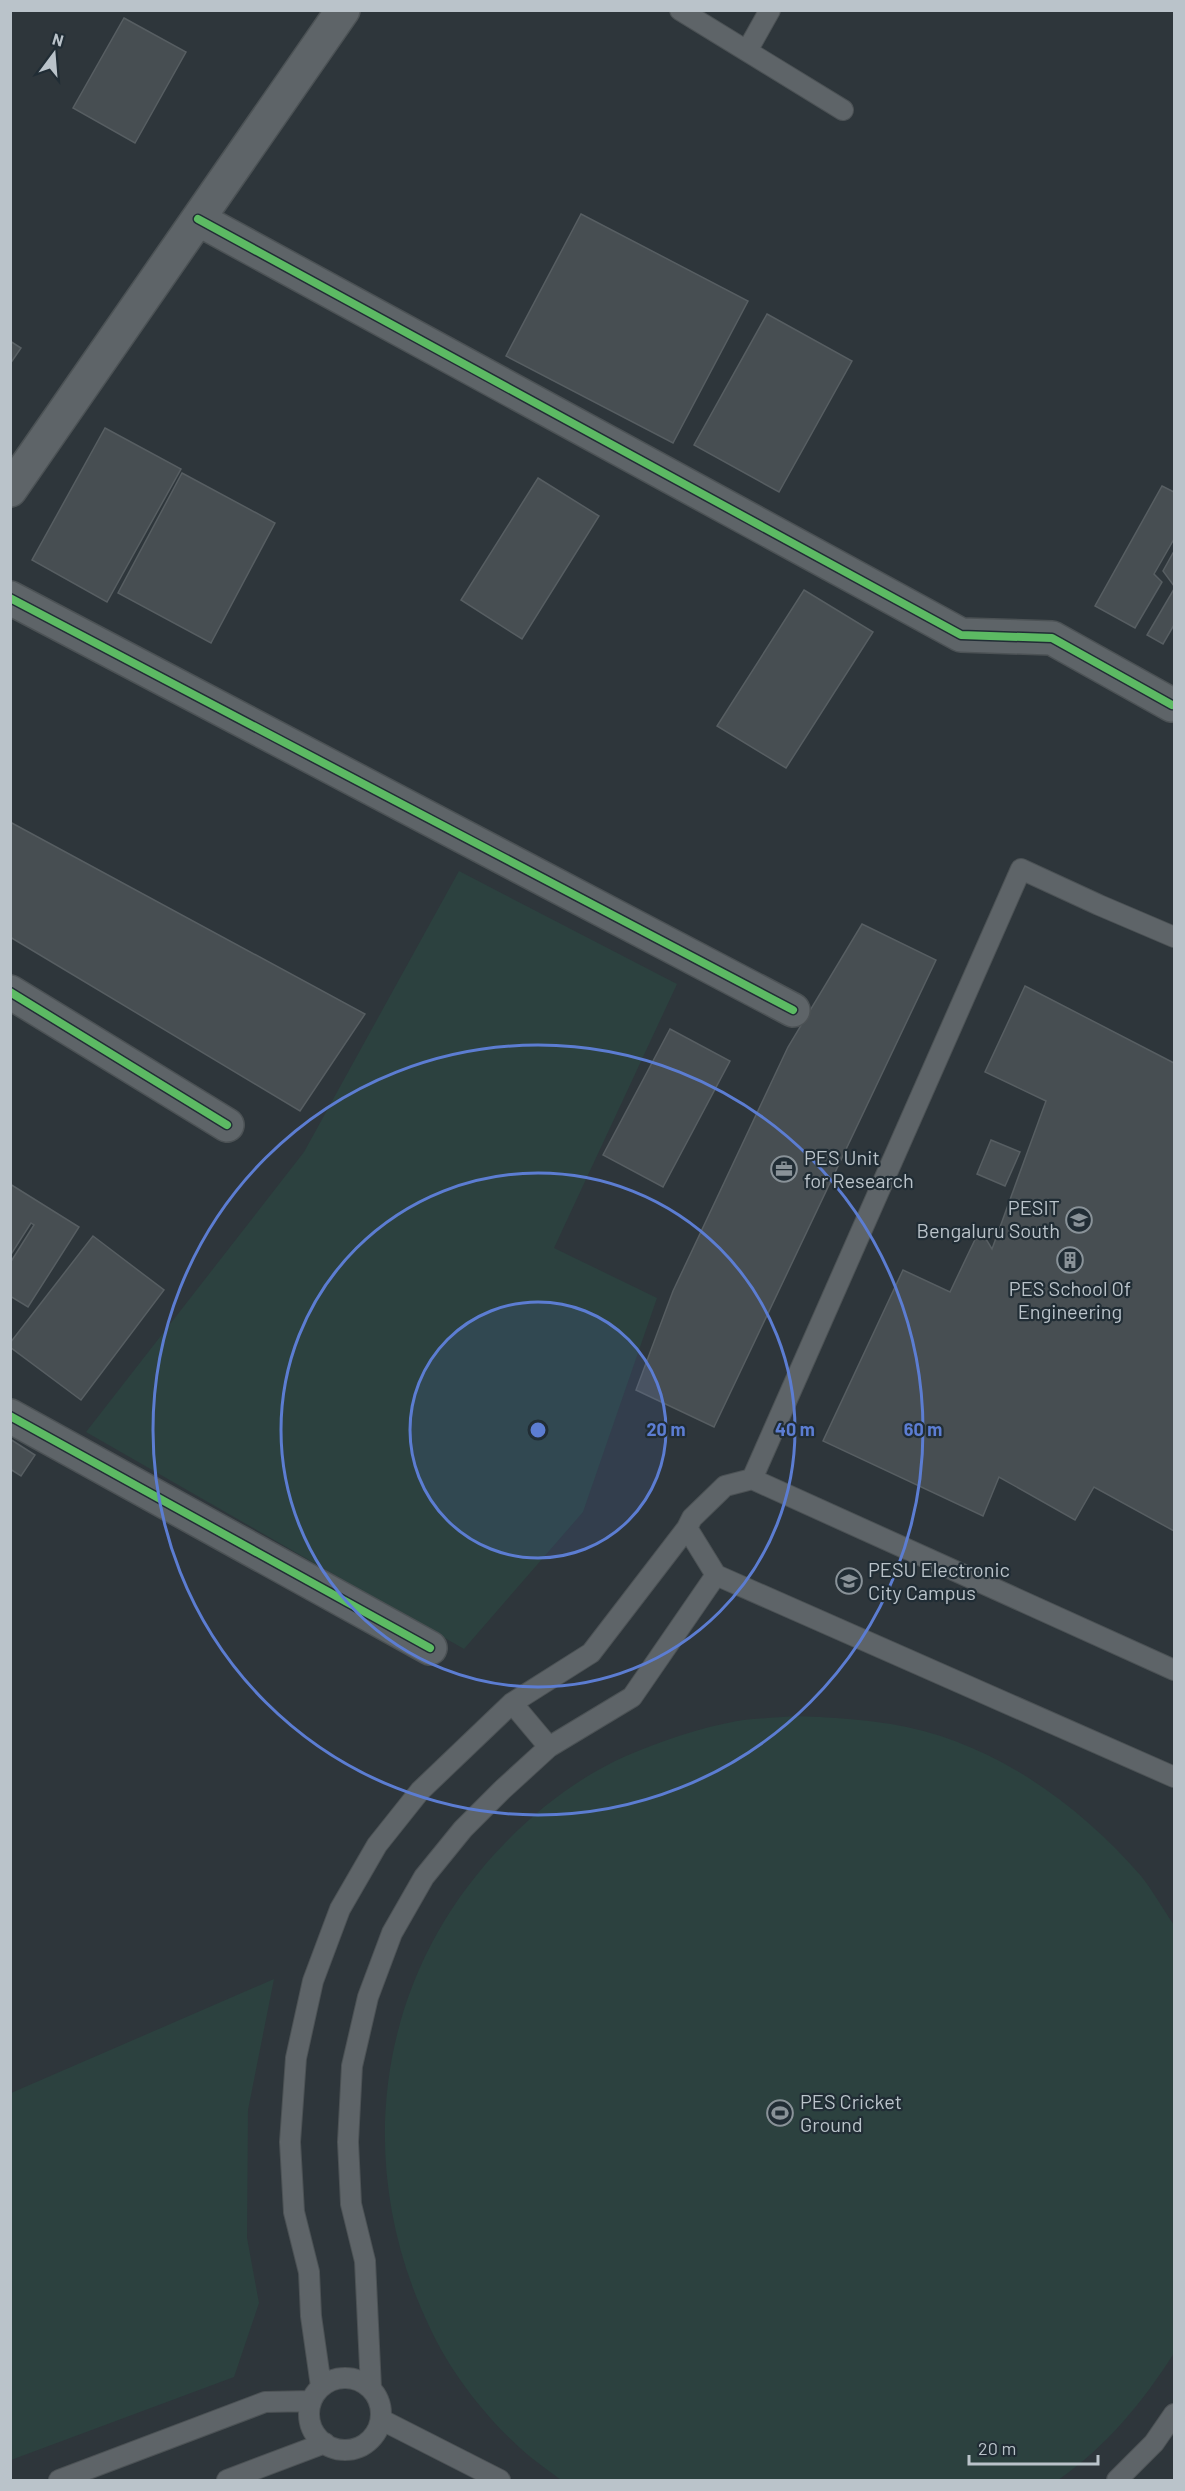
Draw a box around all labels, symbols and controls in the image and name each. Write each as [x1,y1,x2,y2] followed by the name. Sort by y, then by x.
[24,24,84,84] north arrow
[51,29,66,50] text: N
[804,1145,914,1192] place label: PES Unit for Research
[769,1154,799,1184] office icon: PES Unit for Research
[916,1195,1060,1242] place label: PESIT Bengaluru South
[1064,1205,1094,1235] school or university icon: PESIT Bengaluru South
[1055,1245,1085,1275] building icon: PES School Of Engineering
[1009,1276,1131,1323] place label: PES School Of Engineering
[647,1418,685,1440] text: 20 m
[775,1418,815,1440] text: 40 m
[904,1418,942,1440] text: 60 m
[528,1420,548,1440] centre of rings
[868,1557,1010,1604] place label: PESU Electronic City Campus
[834,1566,864,1596] school or university icon: PESU Electronic City Campus
[800,2089,902,2136] place label: PES Cricket Ground
[765,2098,795,2128] sports icon: PES Cricket Ground
[969,2428,1098,2466] scale bar
[978,2437,1016,2459] text: 20 m

